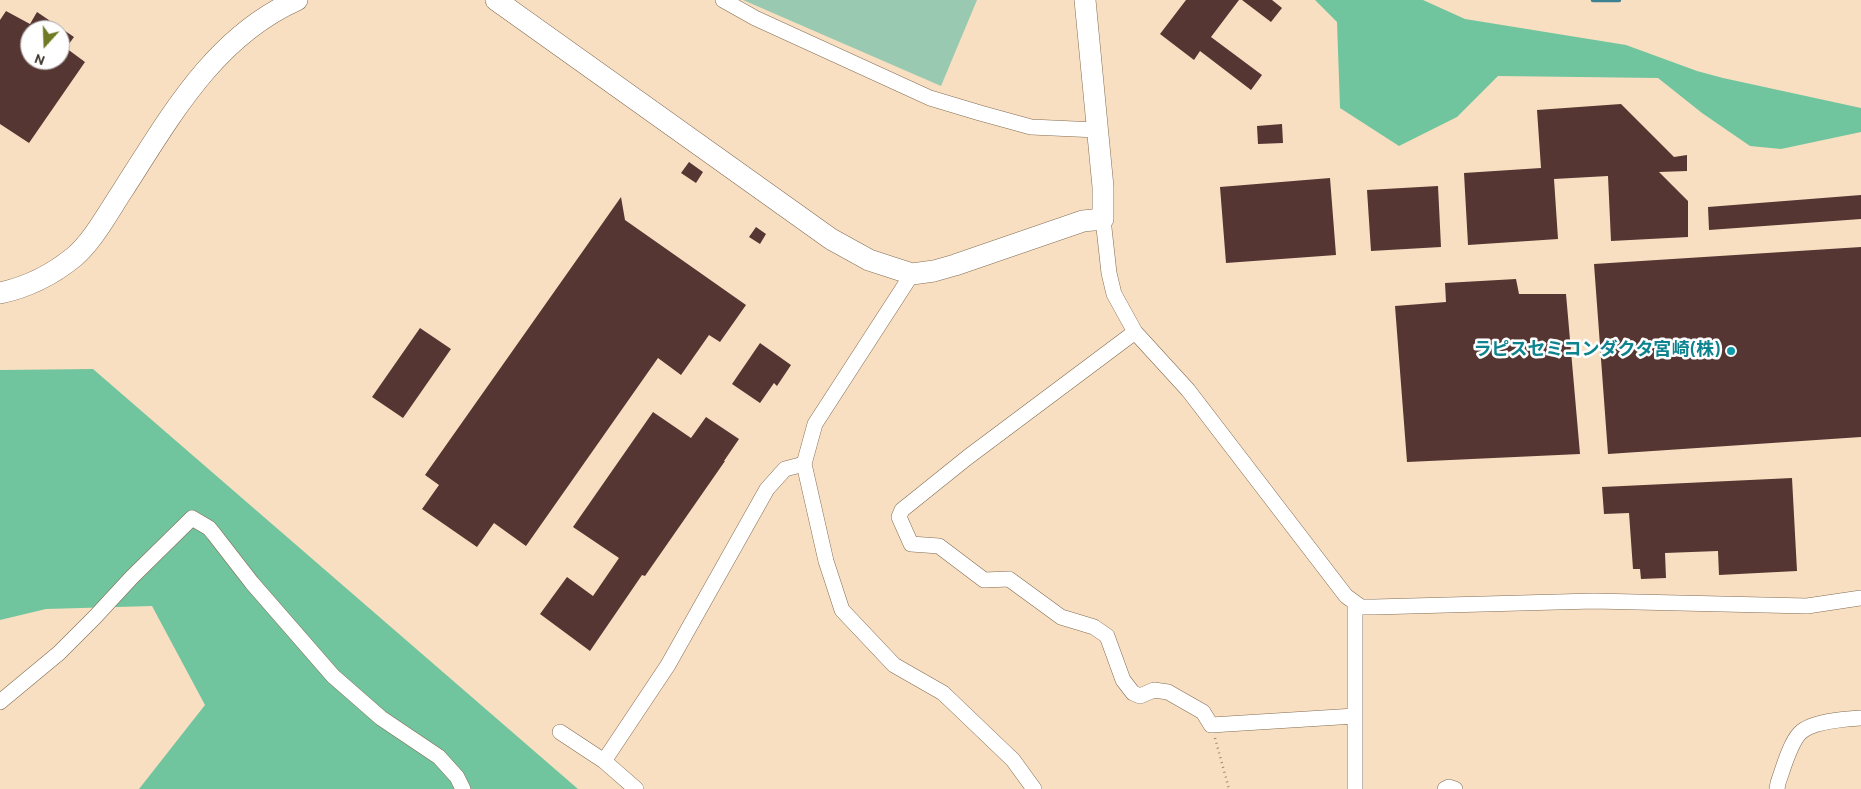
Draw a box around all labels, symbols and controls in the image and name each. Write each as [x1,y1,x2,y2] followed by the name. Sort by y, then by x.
[20,20,70,70] north arrow
[32,49,48,68] text: N
[1474,340,1721,362] place label: ラピスセミコンダクタ宮崎(株)
[1725,345,1737,357] marker: ラピスセミコンダクタ宮崎(株)

